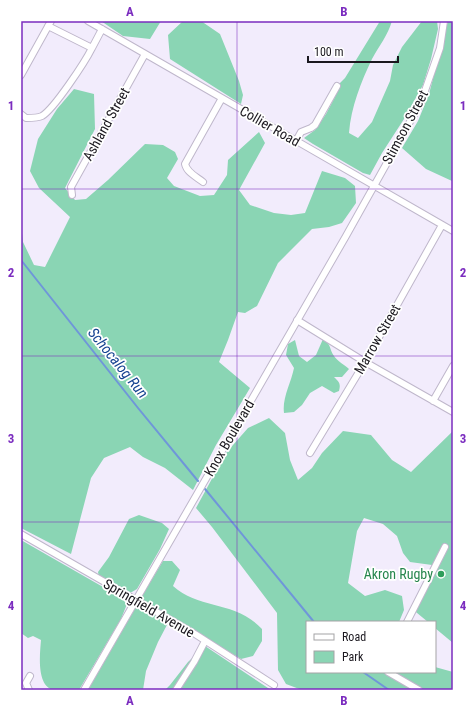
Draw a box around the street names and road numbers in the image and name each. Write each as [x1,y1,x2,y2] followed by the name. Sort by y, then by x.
[79,85,133,163] street label: Ashland Street
[379,87,431,167] street label: Stimson Street
[237,102,303,150] street label: Collier Road
[351,301,403,377] street label: Marrow Street
[201,397,257,479] street label: Knox Boulevard
[101,575,198,641] street label: Springfield Avenue

